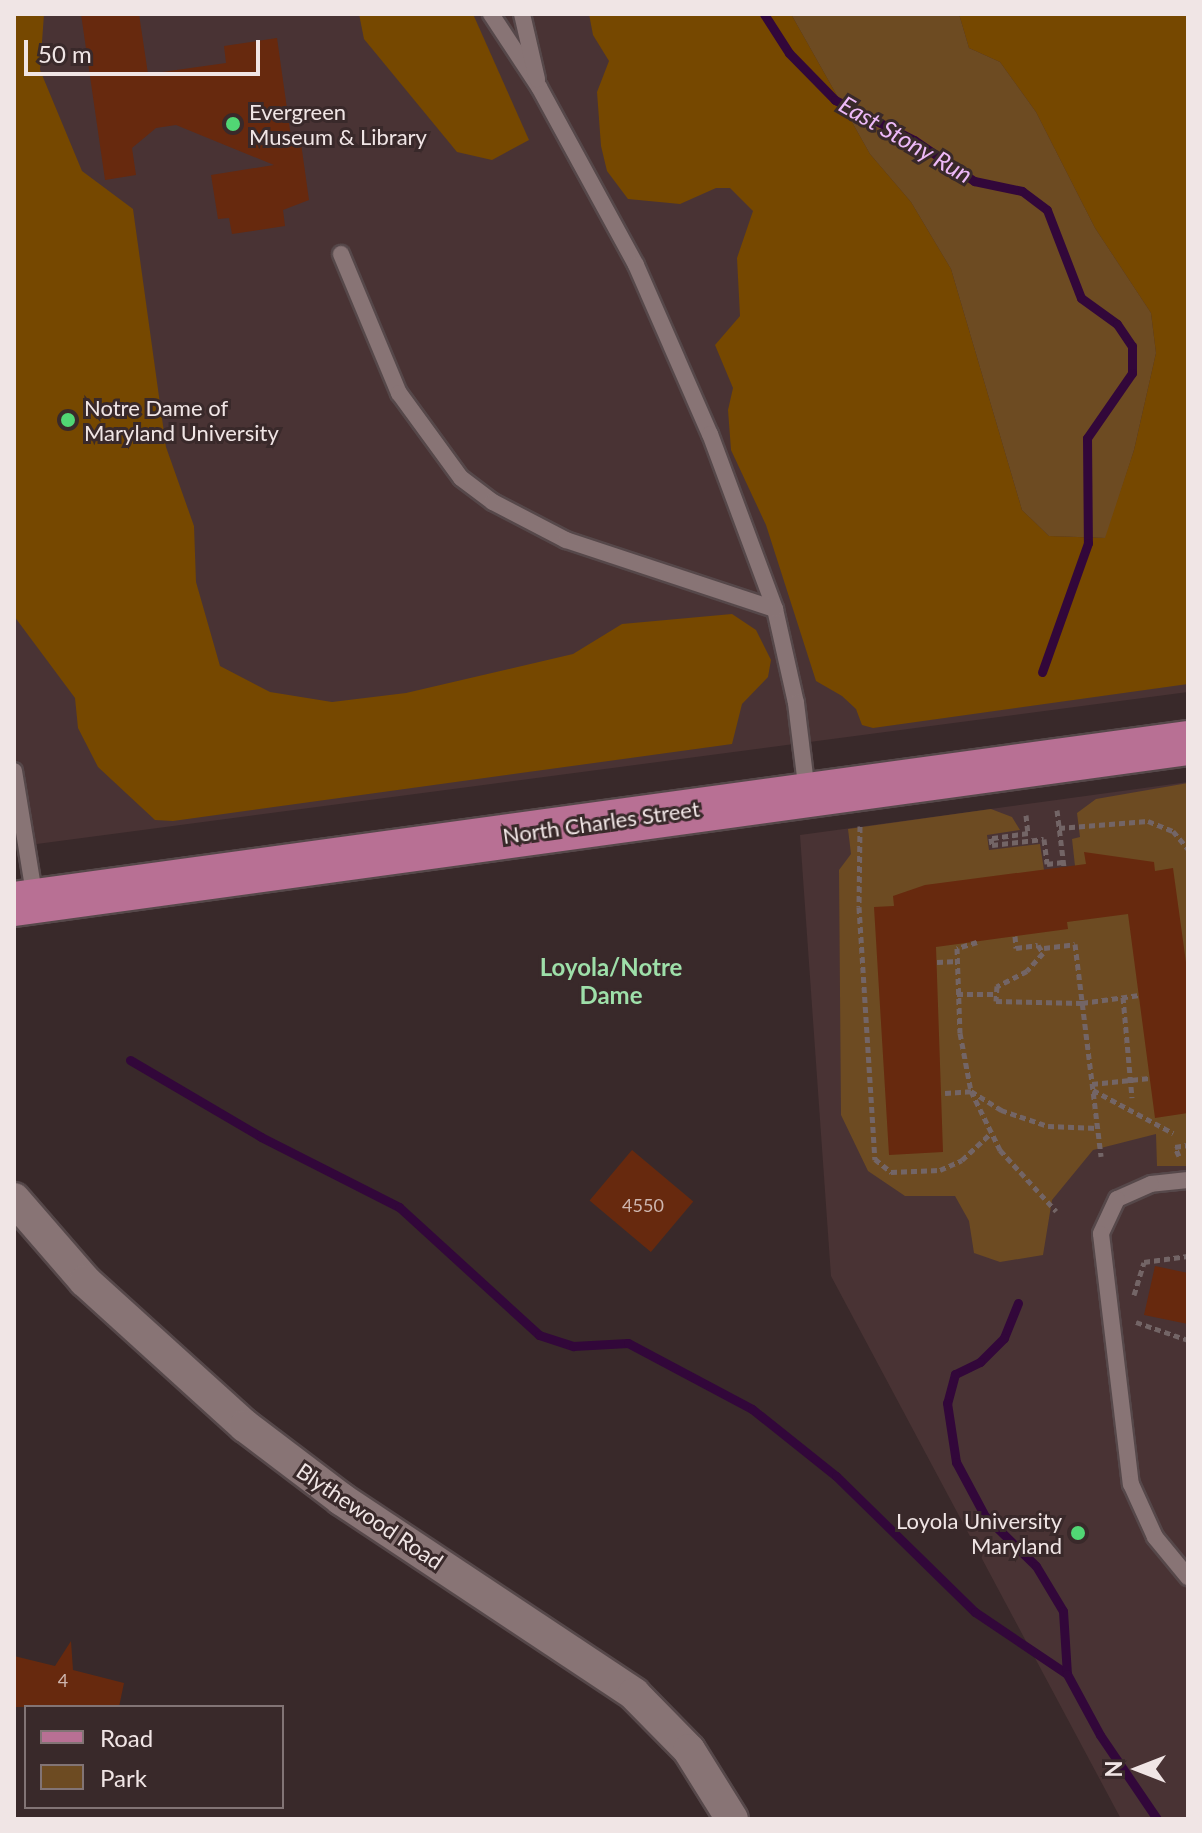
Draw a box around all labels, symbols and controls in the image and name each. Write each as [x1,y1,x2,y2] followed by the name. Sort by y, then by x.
[28,24,264,74] scale bar
[38,39,92,68] text: 50 m
[834,89,978,189] water label: East Stony Run
[249,98,427,150] place label: Evergreen Museum & Library
[224,115,242,133] marker: Evergreen Museum & Library
[84,394,279,446] place label: Notre Dame of Maryland University
[59,411,77,429] marker: Notre Dame of Maryland University
[501,795,701,849] street label: North Charles Street
[540,953,682,1009] district label: Loyola/Notre Dame
[622,1194,664,1216] house number: 4550
[292,1457,448,1575] street label: Blythewood Road
[896,1507,1062,1558] place label: Loyola University Maryland
[1069,1524,1087,1542] marker: Loyola University Maryland
[58,1669,68,1691] house number: 4
[24,1705,284,1809] legend
[100,1723,153,1752] text: Road
[1098,1729,1178,1809] north arrow
[1100,1761,1127,1777] text: N
[100,1763,147,1792] text: Park

